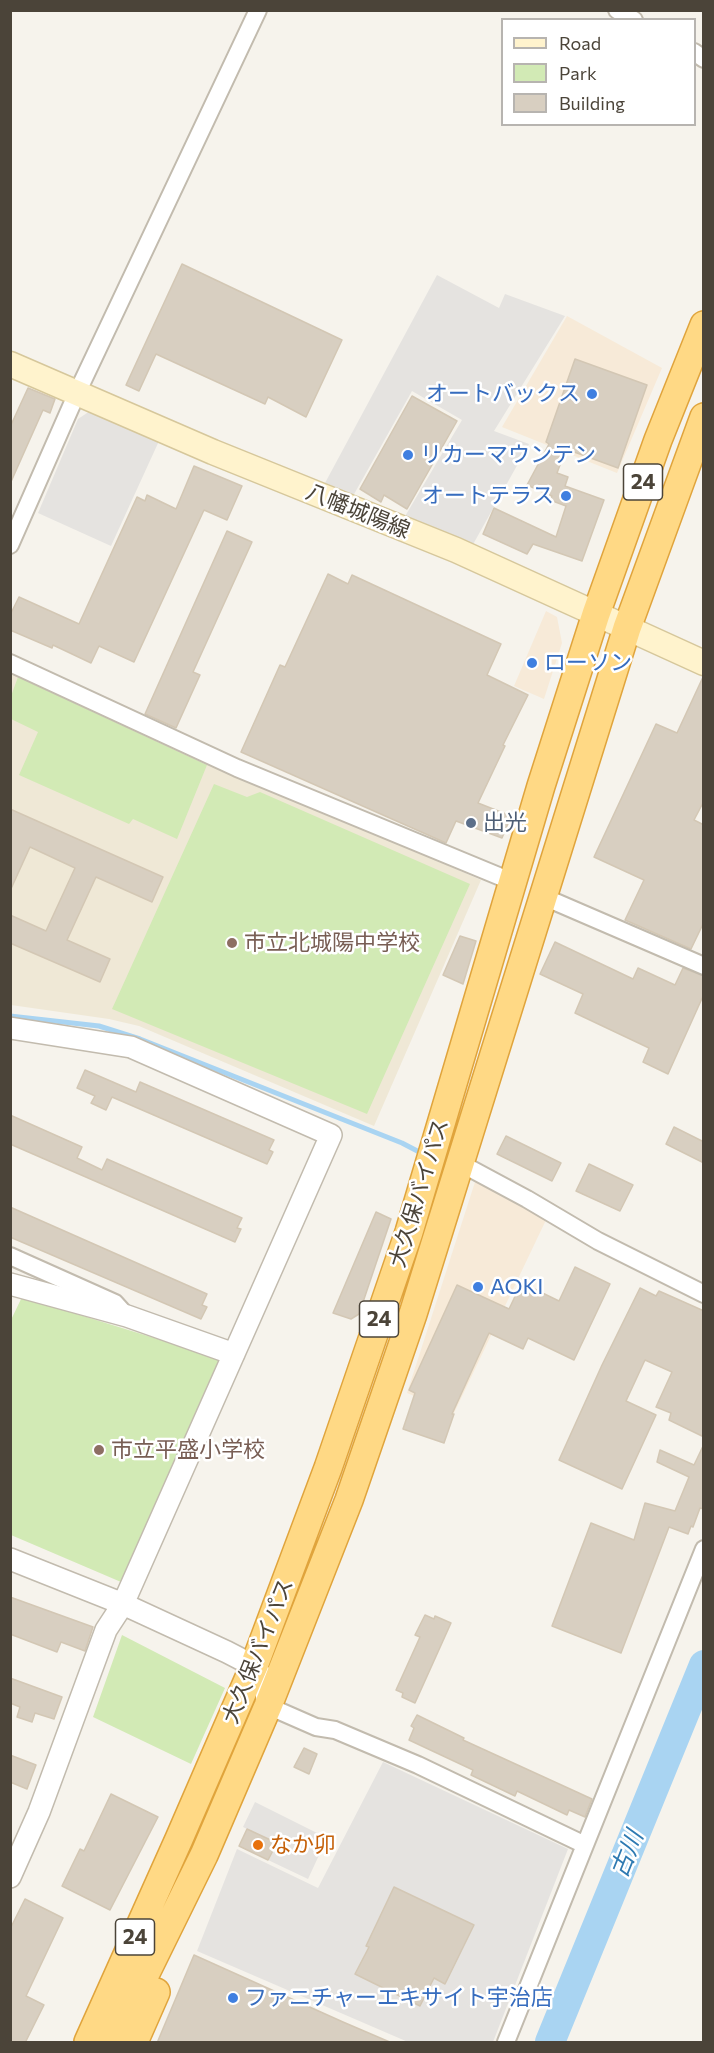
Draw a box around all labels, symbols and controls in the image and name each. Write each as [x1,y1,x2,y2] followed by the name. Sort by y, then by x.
[501,18,696,126] legend
[559,32,601,54] text: Road
[559,62,597,84] text: Park
[559,92,625,114] text: Building
[426,381,580,407] place label: オートバックス
[585,387,599,401] marker: オートバックス
[420,442,596,468] place label: リカーマウンテン
[401,448,415,462] marker: リカーマウンテン
[624,464,662,500] road number: 24
[302,478,414,544] street label: 八幡城陽線
[422,483,554,509] place label: オートテラス
[559,489,573,503] marker: オートテラス
[544,650,632,676] place label: ローソン
[525,656,539,670] marker: ローソン
[483,810,527,836] place label: 出光
[464,816,478,830] marker: 出光
[244,930,420,956] place label: 市立北城陽中学校
[225,936,239,950] marker: 市立北城陽中学校
[384,1116,454,1270] street label: 大久保バイパス
[490,1274,543,1300] place label: AOKI
[471,1280,485,1294] marker: AOKI
[360,1301,398,1337] road number: 24
[111,1437,265,1463] place label: 市立平盛小学校
[92,1443,106,1457] marker: 市立平盛小学校
[217,1575,299,1727] street label: 大久保バイパス
[605,1826,649,1882] water label: 古川
[270,1832,336,1858] place label: なか卯
[251,1838,265,1852] marker: なか卯
[116,1919,154,1955] road number: 24
[245,1985,553,2011] place label: ファニチャーエキサイト宇治店
[226,1991,240,2005] marker: ファニチャーエキサイト宇治店

